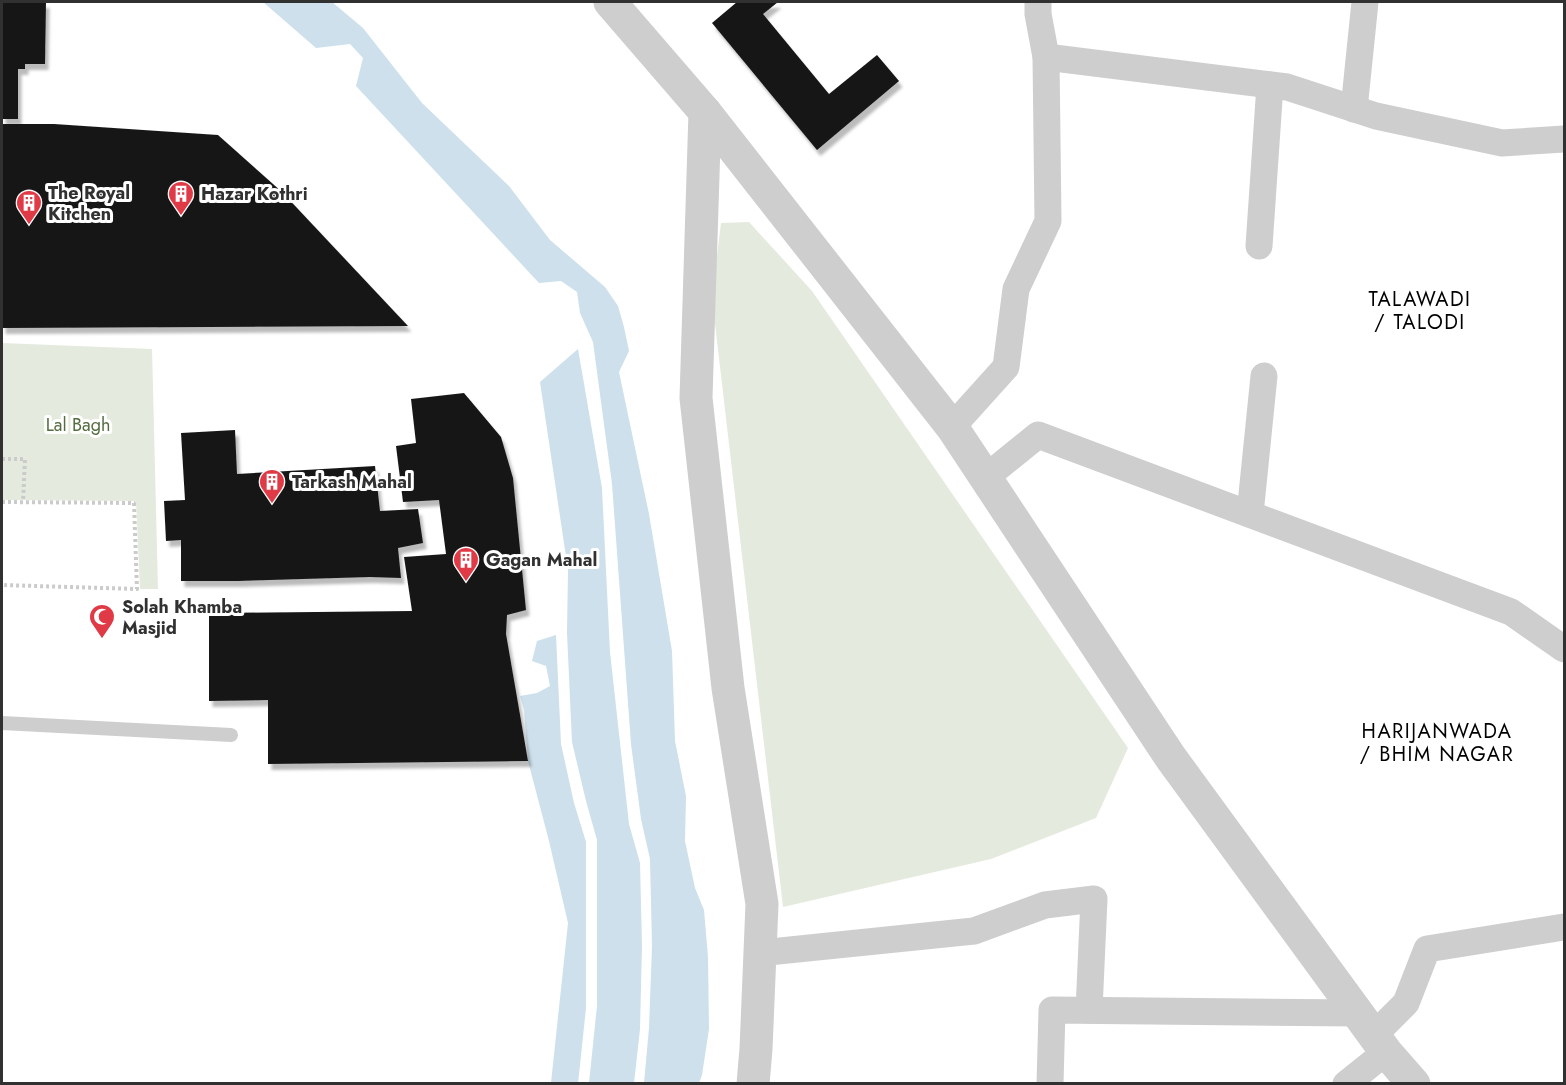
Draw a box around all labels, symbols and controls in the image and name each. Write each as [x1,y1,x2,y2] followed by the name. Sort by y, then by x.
[166,179,196,217] building icon: Hazar Kothri
[48,180,130,227] place label: The Royal Kitchen
[201,181,308,207] place label: Hazar Kothri
[14,188,44,226] building icon: The Royal Kitchen
[1369,285,1471,337] district label: TALAWADI / TALODI
[46,412,110,438] park label: Lal Bagh
[257,467,287,505] building icon: Tarkash Mahal
[292,469,412,495] place label: Tarkash Mahal
[451,545,481,583] building icon: Gagan Mahal
[486,547,597,573] place label: Gagan Mahal
[122,594,242,641] place label: Solah Khamba Masjid
[87,602,117,640] mosque icon: Solah Khamba Masjid
[1360,717,1514,769] district label: HARIJANWADA / BHIM NAGAR

